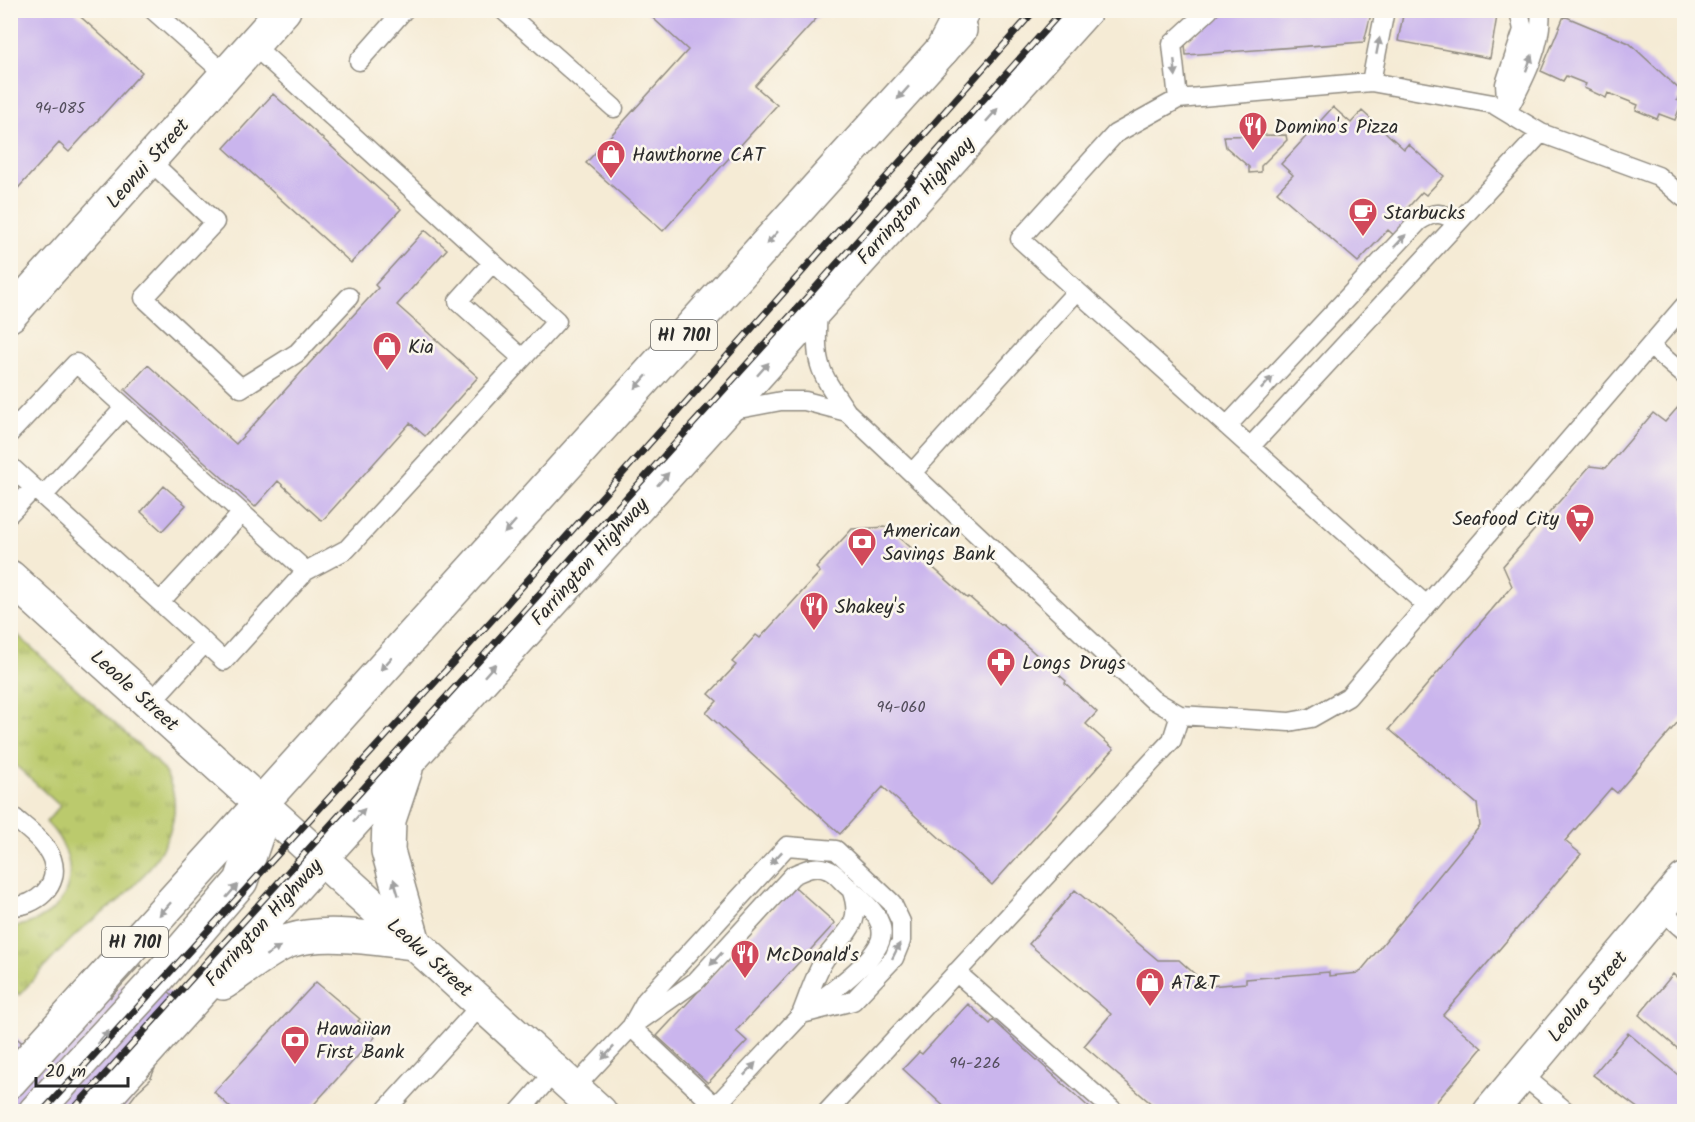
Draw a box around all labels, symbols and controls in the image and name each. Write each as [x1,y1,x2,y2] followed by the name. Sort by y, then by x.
[1374,37,1383,56] one-way arrow
[1524,53,1534,71] one-way arrow
[1170,58,1180,77] one-way arrow
[897,85,910,100] one-way arrow
[35,96,86,121] house number: 94-085
[985,108,998,123] one-way arrow
[1237,110,1269,152] restaurant icon: Domino's Pizza
[99,112,198,217] street label: Leonui Street
[1274,112,1398,144] place label: Domino's Pizza
[850,129,984,273] street label: Farrington Highway
[595,138,627,180] shop icon: Hawthorne CAT
[632,140,767,172] place label: Hawthorne CAT
[1347,196,1379,238] cafe icon: Starbucks
[1384,198,1466,230] place label: Starbucks
[765,230,779,245] one-way arrow
[1393,234,1407,248] one-way arrow
[651,320,717,350] road number: HI 7101
[371,330,403,372] shop icon: Kia
[408,332,434,364] place label: Kia
[755,362,769,376] one-way arrow
[635,374,648,389] one-way arrow
[1260,377,1274,391] one-way arrow
[656,471,670,486] one-way arrow
[524,490,658,634] street label: Farrington Highway
[1564,502,1596,544] supermarket icon: Seafood City
[1453,504,1560,536] place label: Seafood City
[883,516,996,571] place label: American Savings Bank
[503,519,517,534] one-way arrow
[846,526,878,568] bank icon: American Savings Bank
[798,590,830,632] restaurant icon: Shakey's
[835,592,905,624] place label: Shakey's
[82,643,186,741] street label: Leoole Street
[985,646,1017,688] pharmacy icon: Longs Drugs
[1022,648,1126,680] place label: Longs Drugs
[380,656,393,671] one-way arrow
[482,663,496,677] one-way arrow
[877,695,925,720] house number: 94-060
[352,807,366,822] one-way arrow
[198,851,332,995] street label: Farrington Highway
[769,851,783,865] one-way arrow
[391,878,401,896] one-way arrow
[226,883,239,899] one-way arrow
[159,901,172,916] one-way arrow
[378,911,479,1006] street label: Leoku Street
[102,927,168,957] road number: HI 7101
[729,938,761,980] restaurant icon: McDonald's
[766,940,859,972] place label: McDonald's
[891,942,901,960] one-way arrow
[1540,944,1637,1050] street label: Leolua Street
[265,945,281,956] one-way arrow
[709,951,723,966] one-way arrow
[1134,966,1166,1008] shop icon: AT&T
[1171,968,1221,1000] place label: AT&T
[316,1014,405,1069] place label: Hawaiian First Bank
[279,1024,311,1066] bank icon: Hawaiian First Bank
[96,1030,110,1045] one-way arrow
[601,1046,615,1060] one-way arrow
[36,1050,128,1088] scale bar
[949,1051,1001,1076] house number: 94-226
[45,1058,86,1087] text: 20 m
[743,1061,757,1076] one-way arrow

